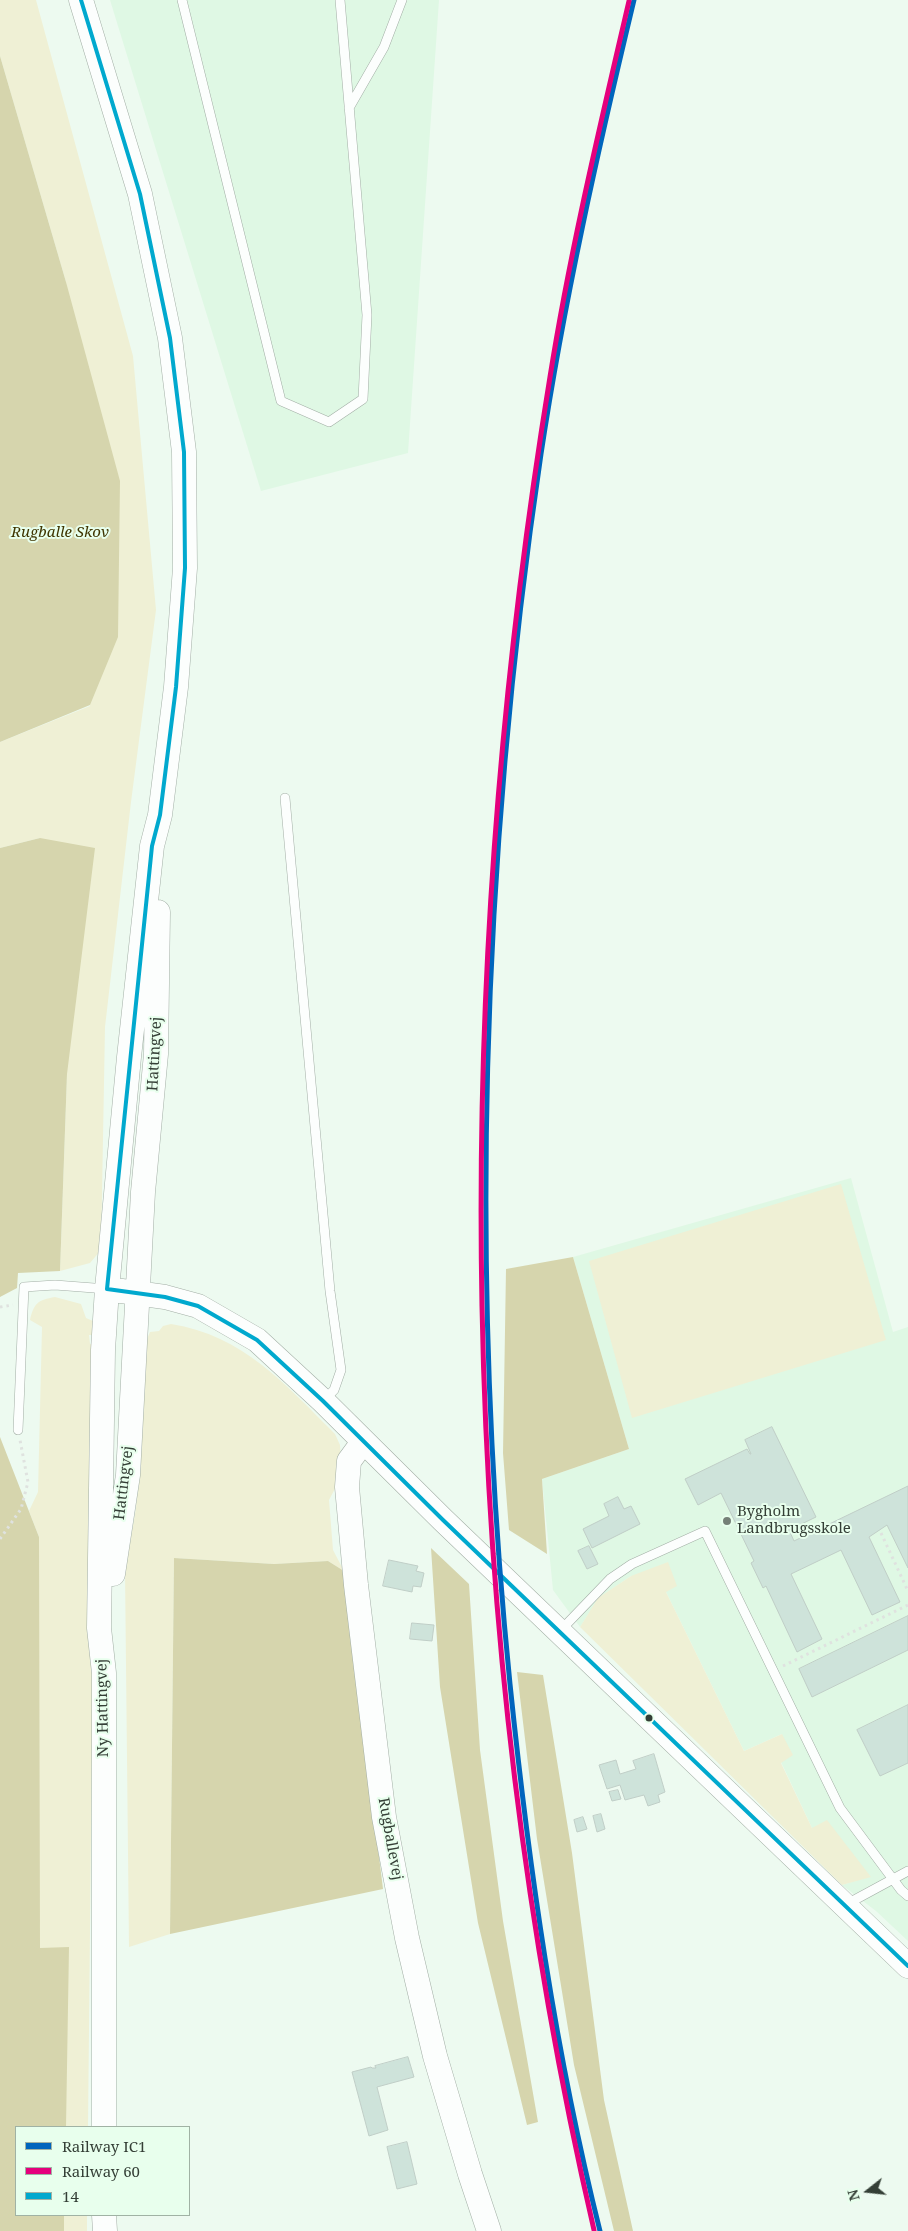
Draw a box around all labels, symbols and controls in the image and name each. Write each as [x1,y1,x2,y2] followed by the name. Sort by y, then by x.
[11,524,109,542] park label: Rugballe Skov
[144,1016,166,1092] street label: Hattingvej
[111,1445,137,1521] street label: Hattingvej
[737,1503,851,1538] place label: Bygholm Landbrugsskole
[721,1515,733,1527] marker: Bygholm Landbrugsskole
[93,1659,113,1757] street label: Ny Hattingvej
[644,1713,654,1723] unlabelled marker
[374,1796,406,1882] street label: Rugballevej
[15,2126,190,2216] legend
[62,2136,146,2156] text: Railway IC1
[62,2161,140,2181] text: Railway 60
[843,2166,893,2216] north arrow
[62,2186,79,2206] text: 14
[842,2187,864,2203] text: N

